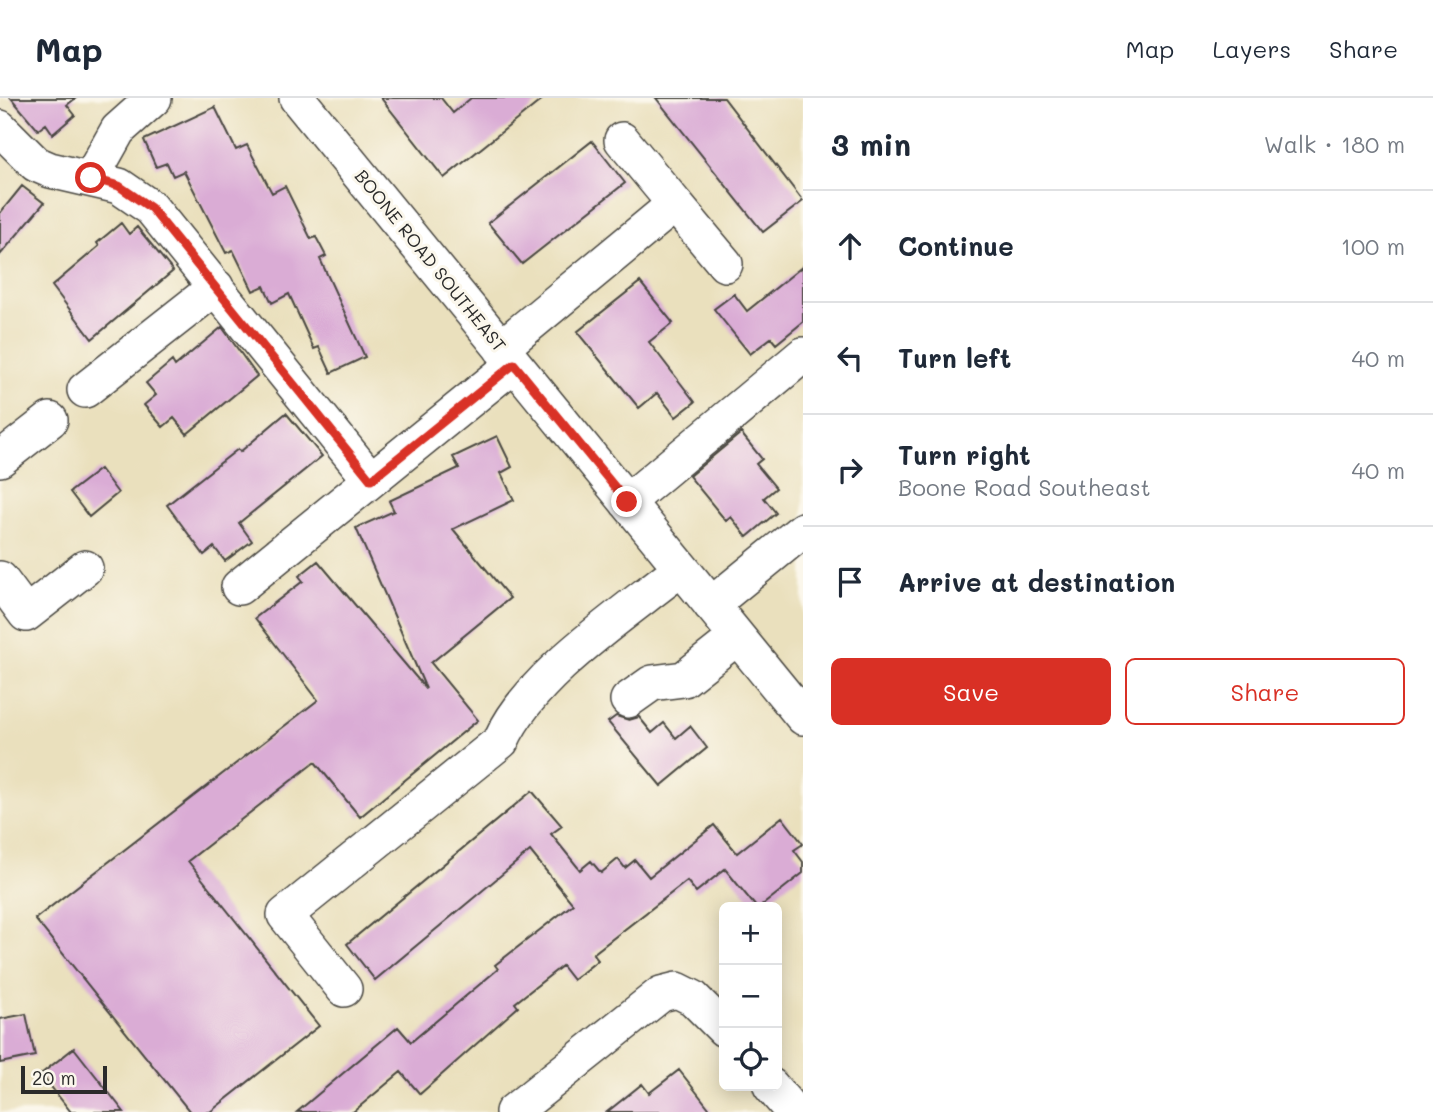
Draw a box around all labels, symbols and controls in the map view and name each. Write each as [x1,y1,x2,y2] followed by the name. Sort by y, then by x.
[35,27,103,70] text: Map
[1126,33,1174,64] text: Map
[1212,33,1291,64] text: Layers
[1329,33,1398,64] text: Share
[831,124,911,164] text: 3 min
[1264,129,1405,159] text: Walk · 180 m
[75,162,106,193] route start
[350,164,512,356] street label: BOONE ROAD SOUTHEAST
[831,227,869,265] icon: ahead
[898,229,1014,263] text: Continue
[1341,231,1405,261] text: 100 m
[831,339,869,377] icon: left
[898,341,1011,375] text: Turn left
[1352,343,1405,373] text: 40 m
[898,438,1031,472] text: Turn right
[831,451,869,489] icon: right
[1352,455,1405,485] text: 40 m
[898,472,1151,502] text: Boone Road Southeast
[611,486,642,517] route end
[831,563,869,601] icon: arrive
[898,565,1175,599] text: Arrive at destination
[831,658,1111,725] button: Save
[1125,658,1405,725] button: Share
[719,902,782,1091] map controls
[719,902,782,965] button: +
[719,965,782,1028] button: −
[719,1028,782,1091] button: locate
[21,1063,107,1095] scale bar
[32,1065,76,1090] text: 20 m

